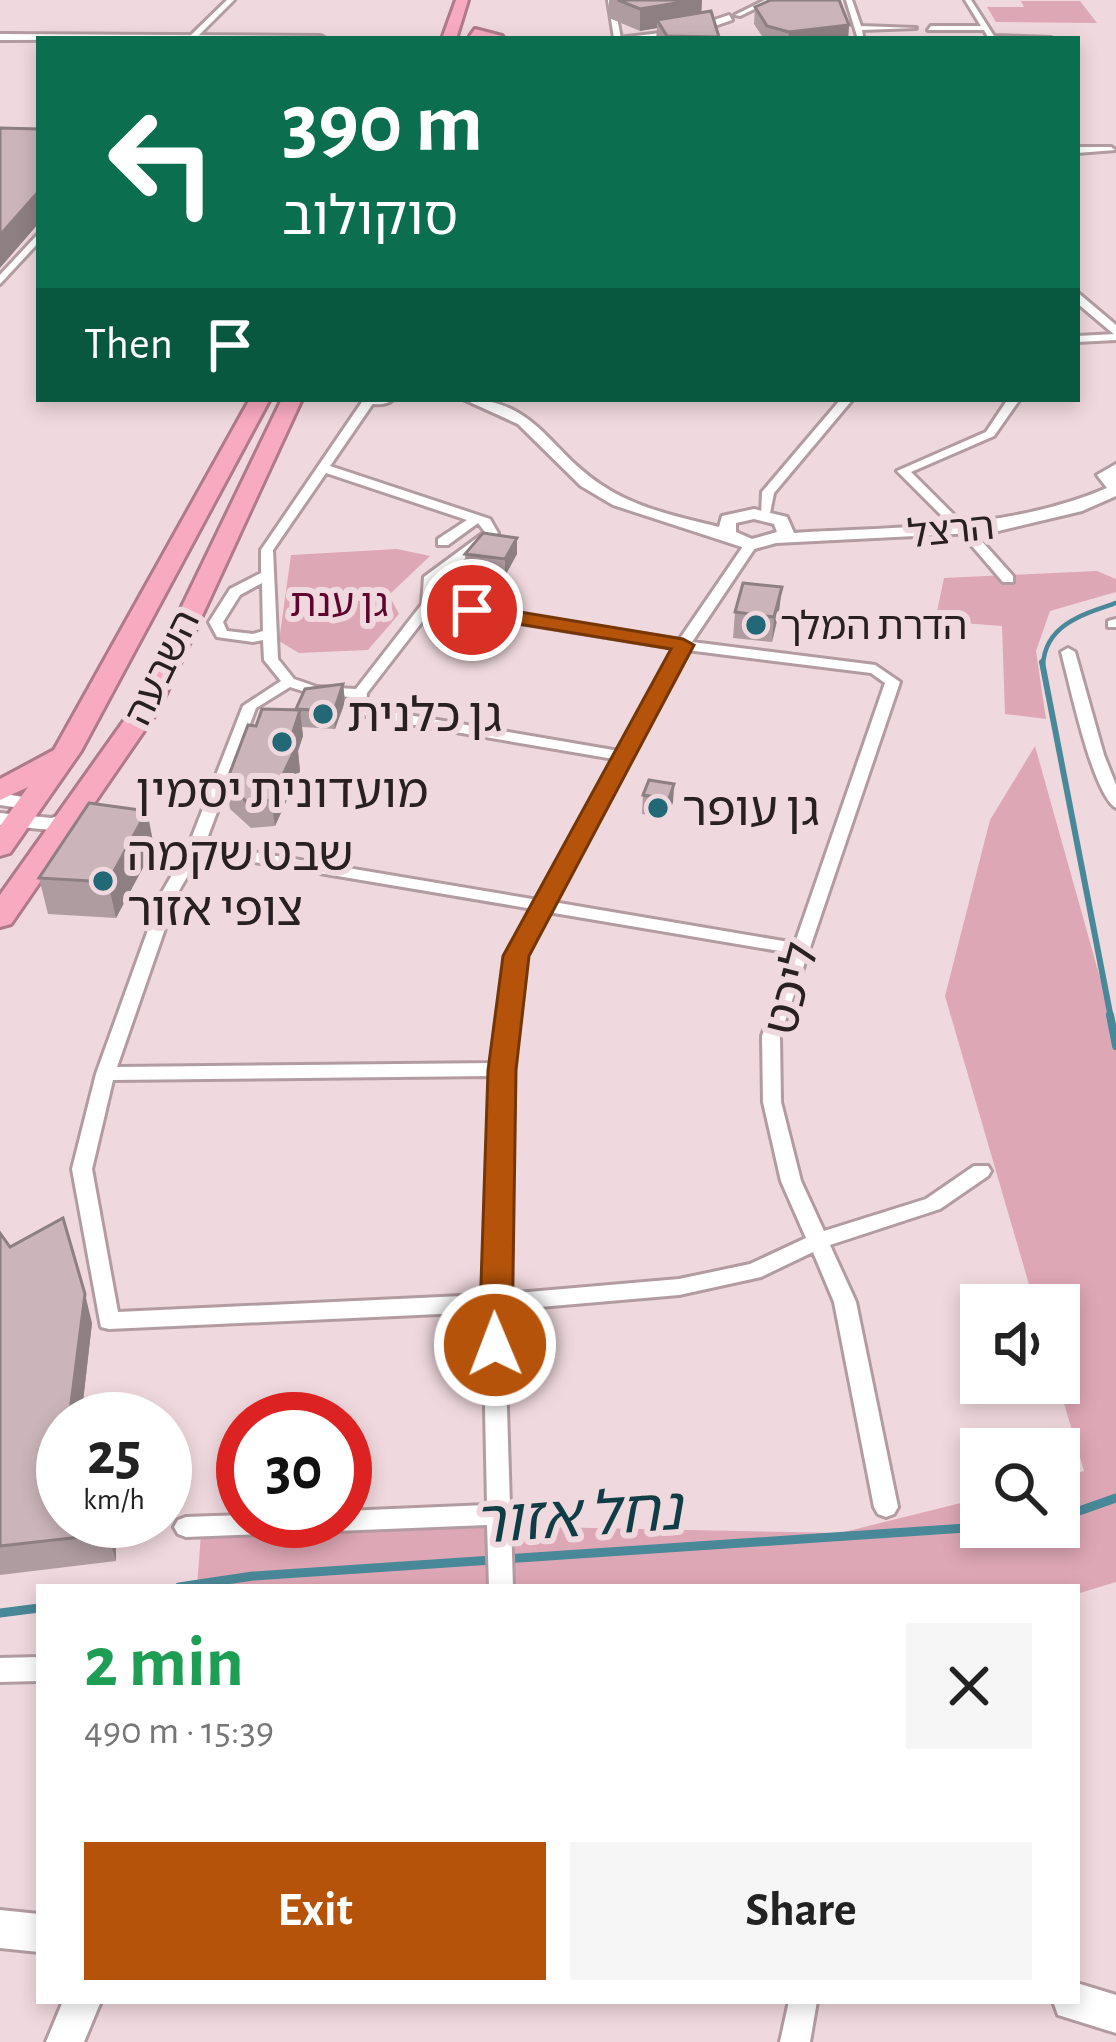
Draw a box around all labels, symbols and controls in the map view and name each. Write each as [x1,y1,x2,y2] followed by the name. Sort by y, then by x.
[282,83,483,167] text: 390 m
[84,84,240,240] icon: left
[282,191,458,245] text: סוקולוב
[197,312,263,378] icon: arrive
[84,322,173,367] text: Then
[906,508,997,555] street label: הרצל
[421,559,523,661] pin
[439,577,505,643] icon: arrive
[290,585,388,624] park label: גן ענת
[119,605,207,731] street label: השבעה
[780,608,968,647] place label: הדרת המלך
[743,612,769,638] marker: הדרת המלך
[347,693,502,741] place label: גן כלנית
[310,701,336,727] marker: גן כלנית
[269,729,295,755] marker: מועדונית יסמין
[136,769,428,817] place label: מועדונית יסמין
[682,787,820,835] place label: גן עופר
[645,795,671,821] marker: גן עופר
[127,832,354,935] place label: שבט שקמה צופי אזור
[90,868,116,894] marker: שבט שקמה צופי אזור
[758,938,828,1040] street label: ליכט
[432,1282,558,1408] position arrow
[960,1284,1080,1548] map controls
[960,1284,1080,1404] button: sound
[216,1392,372,1548] speed limit sign: 30
[87,1425,141,1485] text: 25
[960,1428,1080,1548] button: search
[471,1480,688,1555] water label: נחל אזור
[83,1485,145,1515] text: km/h
[906,1623,1032,1749] button: close
[84,1627,244,1699] text: 2 min
[84,1712,274,1751] text: 490 m · 15:39
[84,1842,546,1980] button: Exit
[570,1842,1032,1980] button: Share

